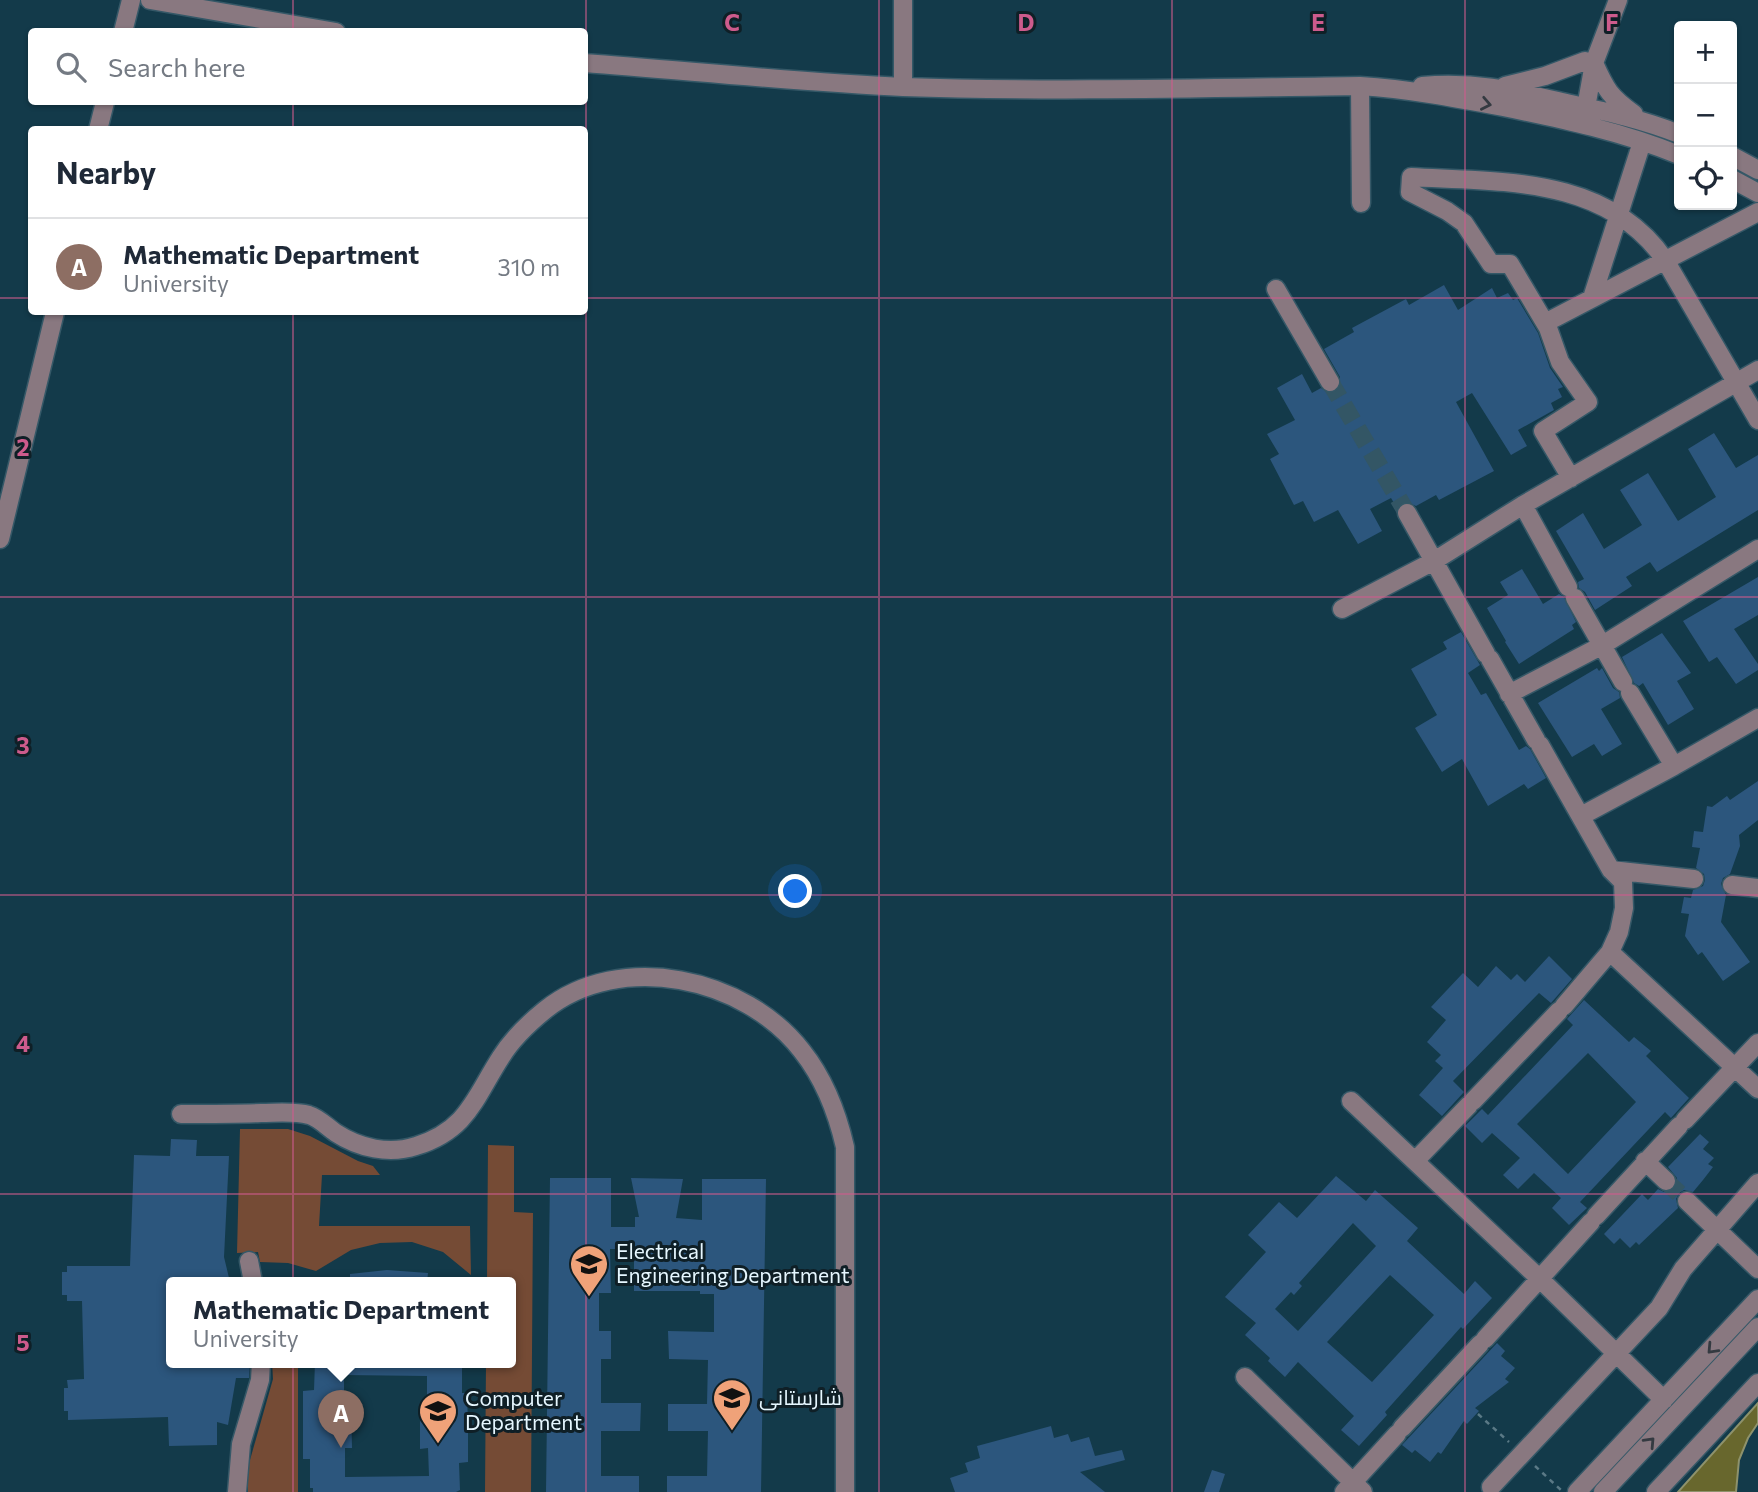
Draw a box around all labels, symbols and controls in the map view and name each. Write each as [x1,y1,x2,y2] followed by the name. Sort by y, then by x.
[724,8,740,36] text: C
[1018,8,1035,36] text: D
[1311,8,1325,36] text: E
[1605,8,1619,36] text: F
[1674,21,1737,210] map controls
[1674,21,1737,84] button: +
[28,28,588,105] search box
[52,48,90,86] icon: search
[108,51,246,82] text: Search here
[1674,84,1737,147] button: −
[1480,96,1492,111] one-way arrow
[1674,147,1737,210] button: locate
[56,153,156,190] text: Nearby
[123,238,419,269] text: Mathematic Department
[71,253,87,281] text: A
[498,253,560,281] text: 310 m
[123,269,229,297] text: University
[16,433,30,461] text: 2
[16,731,30,759] text: 3
[778,874,812,908] your location
[16,1029,30,1057] text: 4
[616,1238,850,1287] place label: Electrical Engineering Department
[568,1243,610,1298] school or university icon: Electrical Engineering Department
[166,1277,516,1368] popup
[193,1293,489,1324] text: Mathematic Department
[193,1324,299,1352] text: University
[16,1328,30,1356] text: 5
[1707,1341,1720,1354] one-way arrow
[711,1377,753,1432] school or university icon: شارستانی
[759,1384,842,1411] place label: شارستانی
[465,1385,582,1434] place label: Computer Department
[318,1390,364,1448] pin: A
[417,1390,459,1445] school or university icon: Computer Department
[1642,1437,1654,1450] one-way arrow

